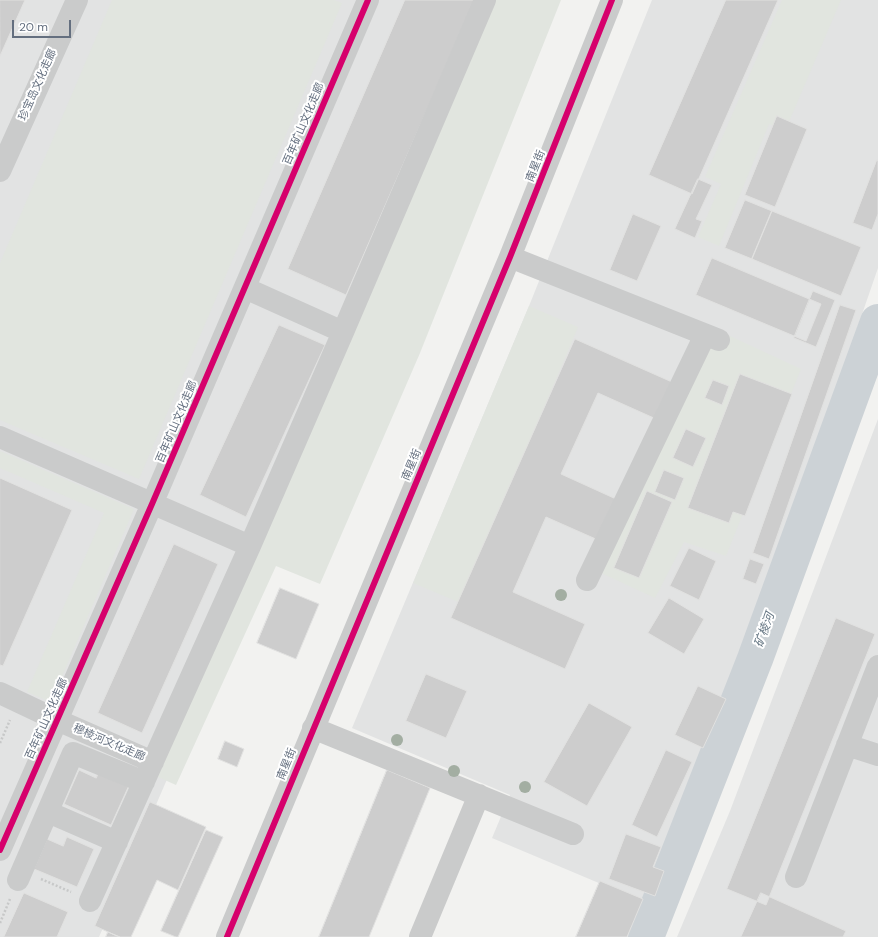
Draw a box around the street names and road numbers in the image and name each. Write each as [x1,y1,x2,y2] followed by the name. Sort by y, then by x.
[16,47,60,123] street label: 珍宝岛文化走廊
[281,81,327,167] street label: 百年矿山文化走廊
[524,148,548,184] street label: 南星街
[154,379,200,465] street label: 百年矿山文化走廊
[399,447,425,483] street label: 南星街
[23,676,71,762] street label: 百年矿山文化走廊
[71,722,147,764] street label: 穆棱河文化走廊
[275,746,299,782] street label: 南星街

